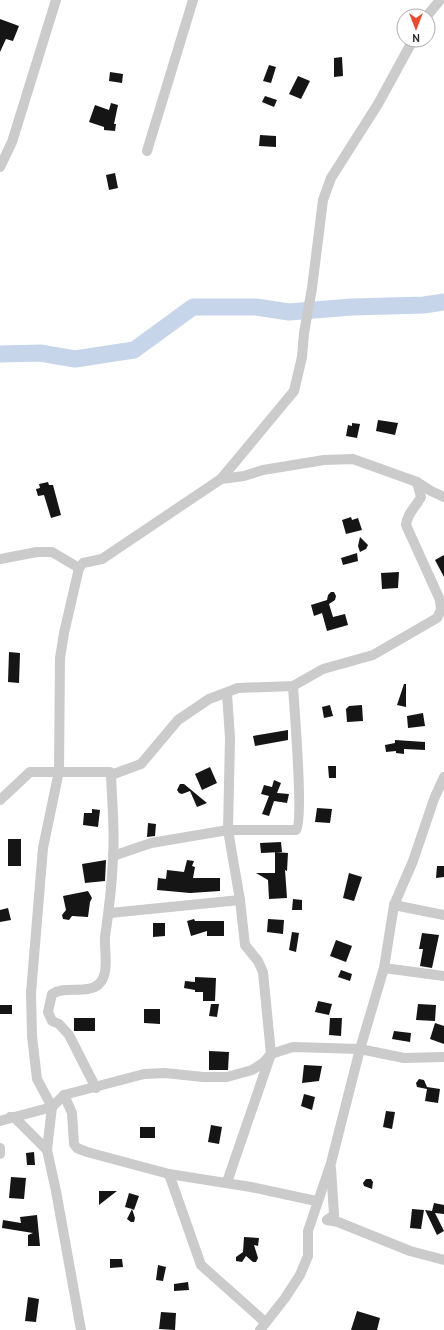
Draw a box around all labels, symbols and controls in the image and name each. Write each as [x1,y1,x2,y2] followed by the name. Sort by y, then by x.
[396,8,436,48] north arrow
[412,31,420,45] text: N

